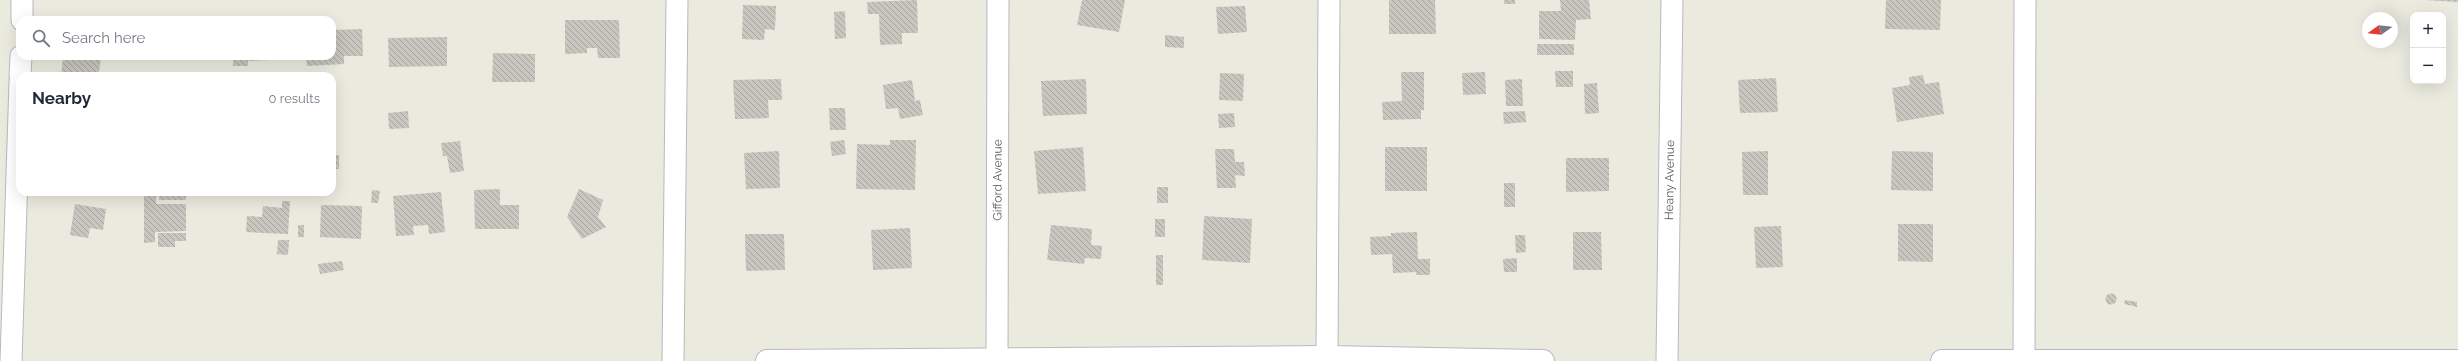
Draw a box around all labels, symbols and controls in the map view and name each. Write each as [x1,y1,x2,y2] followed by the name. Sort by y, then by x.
[2362,12,2398,48] north arrow
[2410,12,2446,84] map controls
[2410,12,2446,48] button: +
[16,16,336,60] search box
[30,27,52,49] icon: search
[62,29,145,47] text: Search here
[2410,48,2446,84] button: −
[32,88,91,108] text: Nearby
[269,91,320,106] text: 0 results
[990,139,1005,221] street label: Gifford Avenue
[1662,140,1677,220] street label: Heany Avenue

